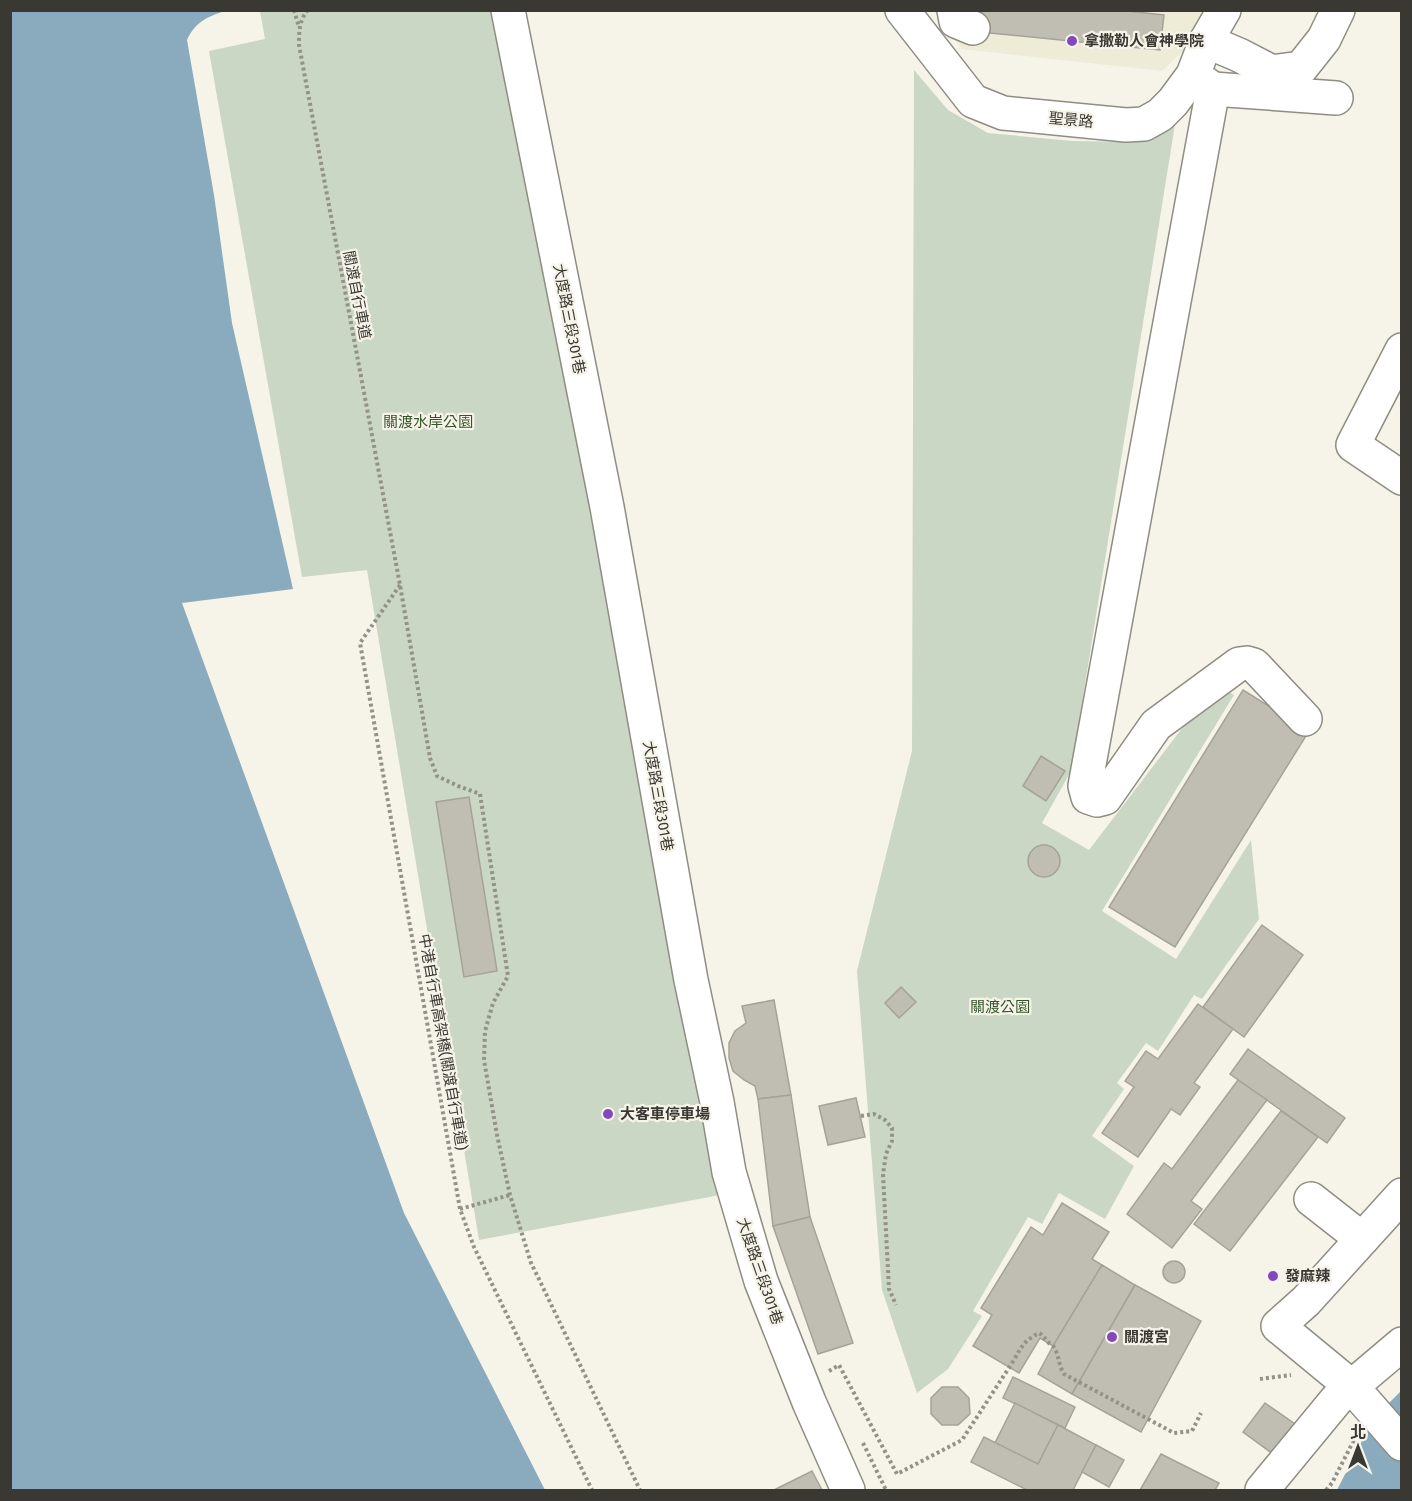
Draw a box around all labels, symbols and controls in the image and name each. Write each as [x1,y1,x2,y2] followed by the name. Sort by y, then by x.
[1084,32,1204,50] place label: 拿撒勒人會神學院
[1065,34,1079,48] marker: 拿撒勒人會神學院
[1048,109,1094,131] street label: 聖景路
[340,249,374,341] street label: 關渡自行車道
[549,262,589,376] street label: 大度路三段301巷
[383,413,473,431] park label: 關渡水岸公園
[639,739,677,853] street label: 大度路三段301巷
[415,932,471,1152] street label: 中港自行車高架橋(關渡自行車道)
[970,998,1030,1016] park label: 關渡公園
[620,1105,710,1123] place label: 大客車停車場
[601,1107,615,1121] marker: 大客車停車場
[733,1215,787,1327] street label: 大度路三段301巷
[1285,1267,1331,1285] place label: 發麻辣
[1266,1269,1280,1283] marker: 發麻辣
[1124,1328,1169,1346] place label: 關渡宮
[1105,1330,1119,1344] marker: 關渡宮
[1328,1417,1388,1477] north arrow
[1350,1423,1366,1442] text: 北

